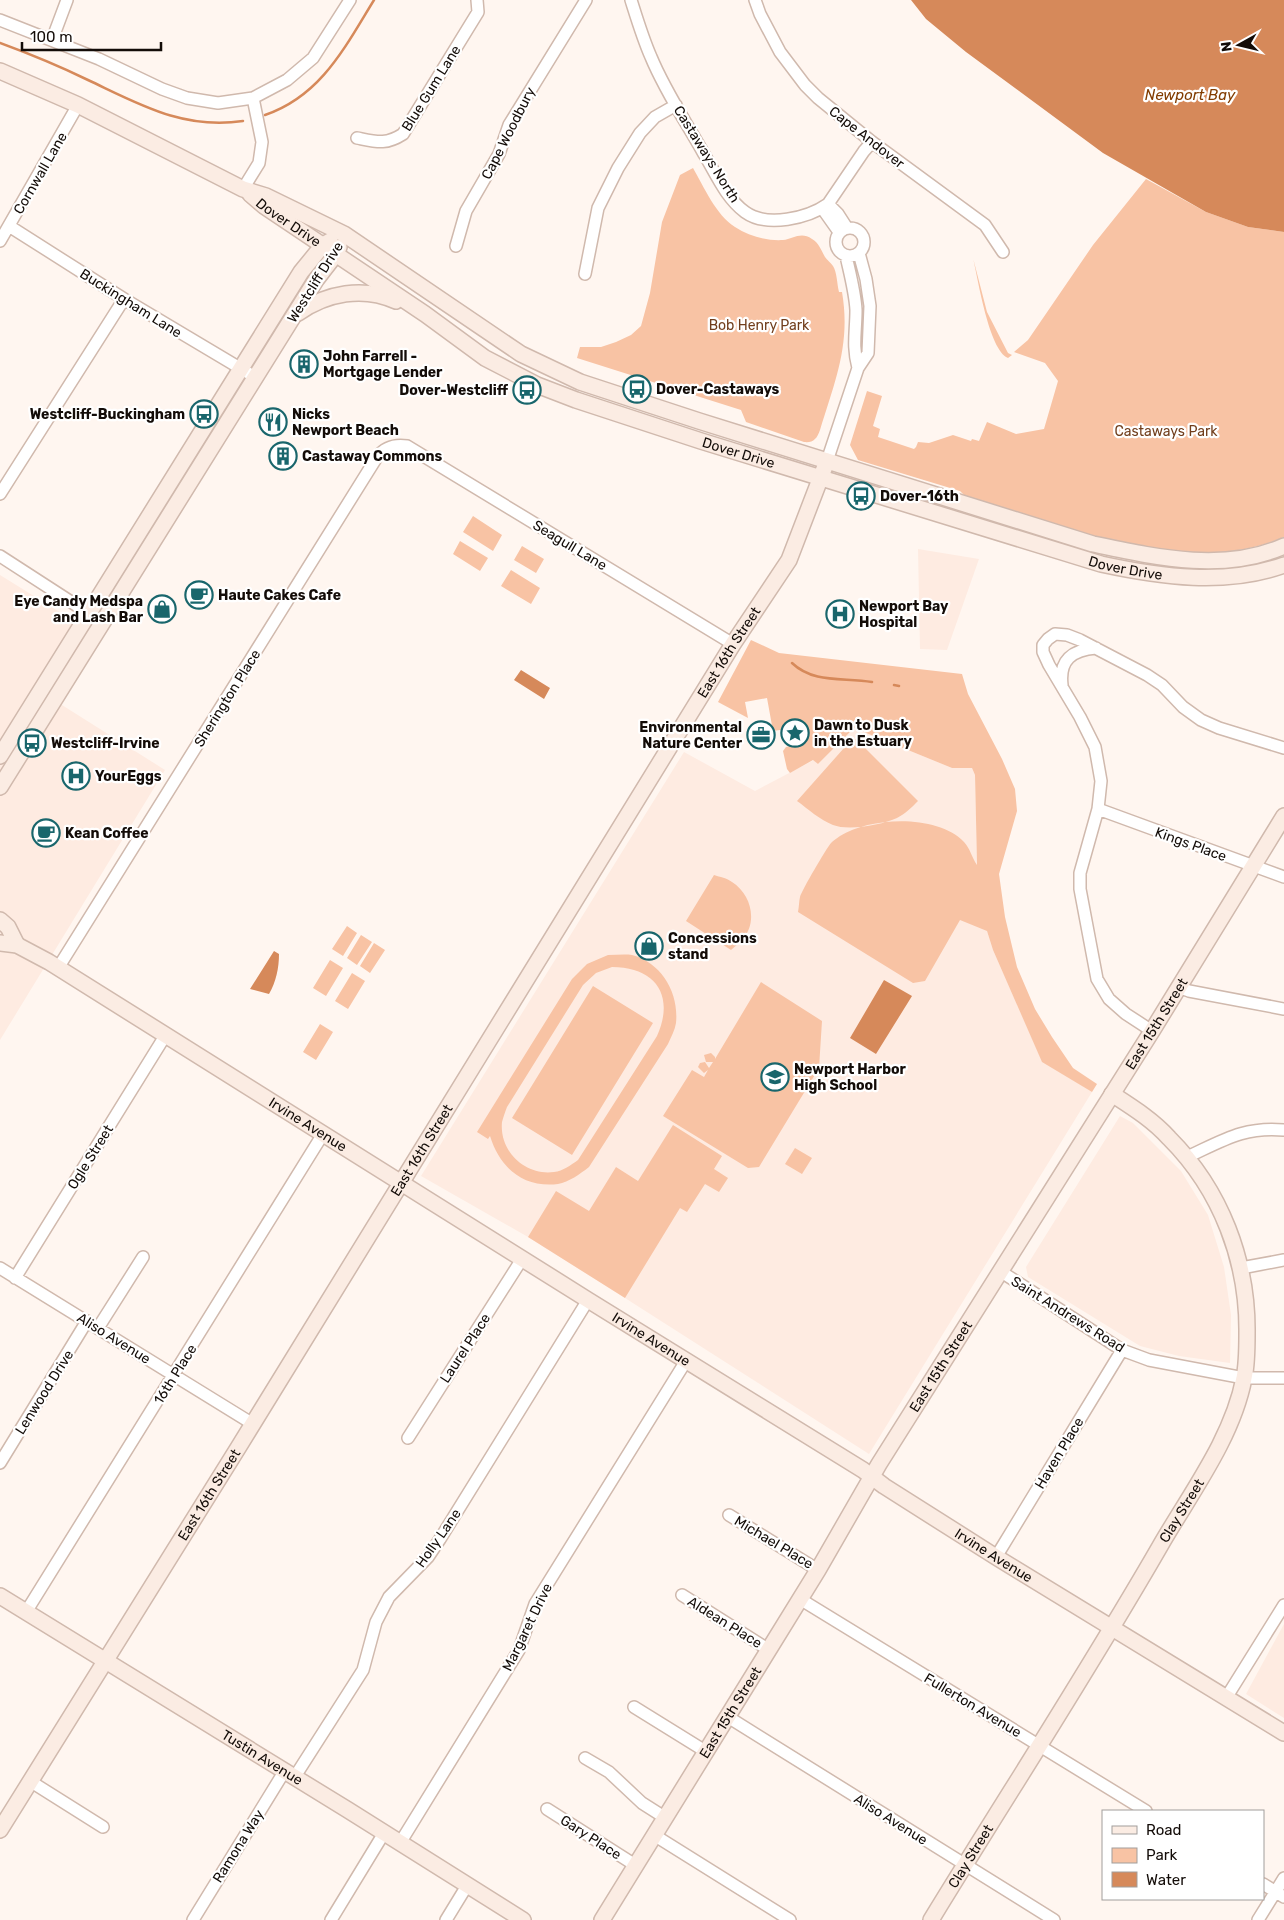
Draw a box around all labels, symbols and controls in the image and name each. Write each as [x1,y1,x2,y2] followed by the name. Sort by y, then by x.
[22,20,161,52] scale bar
[1214,20,1264,70] north arrow
[30,28,72,46] text: 100 m
[1218,41,1236,53] text: N
[398,42,465,134] street label: Blue Gum Lane
[478,84,539,182] street label: Cape Woodbury
[1145,86,1236,104] water label: Newport Bay
[670,103,743,206] street label: Castaways North
[826,103,908,172] street label: Cape Andover
[10,129,71,217] street label: Cornwall Lane
[252,195,324,251] street label: Dover Drive
[284,238,347,326] street label: Westcliff Drive
[77,265,185,342] street label: Buckingham Lane
[709,317,810,334] park label: Bob Henry Park
[323,348,443,381] place label: John Farrell - Mortgage Lender
[289,349,319,379] building icon: John Farrell - Mortgage Lender
[622,374,652,404] bus stop icon: Dover-Castaways
[512,375,542,405] bus stop icon: Dover-Westcliff
[656,381,780,398] place label: Dover-Castaways
[399,382,509,399] place label: Dover-Westcliff
[189,399,219,429] bus stop icon: Westcliff-Buckingham
[30,406,185,423] place label: Westcliff-Buckingham
[292,406,399,439] place label: Nicks Newport Beach
[258,407,288,437] restaurant icon: Nicks Newport Beach
[1114,423,1218,440] park label: Castaways Park
[700,434,777,472] street label: Dover Drive
[268,441,298,471] building icon: Castaway Commons
[302,448,443,465] place label: Castaway Commons
[846,481,876,511] bus stop icon: Dover-16th
[880,488,959,505] place label: Dover-16th
[530,517,610,574] street label: Seagull Lane
[1086,553,1164,584] street label: Dover Drive
[184,580,214,610] cafe icon: Haute Cakes Cafe
[218,587,341,604] place label: Haute Cakes Cafe
[14,593,144,626] place label: Eye Candy Medspa and Lash Bar
[147,594,177,624] shop icon: Eye Candy Medspa and Lash Bar
[859,598,949,631] place label: Newport Bay Hospital
[825,599,855,629] hospital icon: Newport Bay Hospital
[694,603,765,701] street label: East 16th Street
[191,646,264,750] street label: Sherington Place
[814,717,912,750] place label: Dawn to Dusk in the Estuary
[780,718,810,748] place icon: Dawn to Dusk in the Estuary
[639,719,743,752] place label: Environmental Nature Center
[746,720,776,750] office icon: Environmental Nature Center
[17,728,47,758] bus stop icon: Westcliff-Irvine
[51,735,159,752] place label: Westcliff-Irvine
[61,761,91,791] hospital icon: YourEggs
[95,768,162,785] place label: YourEggs
[31,818,61,848] cafe icon: Kean Coffee
[1153,824,1229,865] street label: Kings Place
[65,825,149,842] place label: Kean Coffee
[668,930,757,963] place label: Concessions stand
[634,931,664,961] shop icon: Concessions stand
[1122,975,1192,1073] street label: East 15th Street
[794,1061,907,1094] place label: Newport Harbor High School
[760,1062,790,1092] school or university icon: Newport Harbor High School
[266,1094,350,1156] street label: Irvine Avenue
[387,1101,457,1199] street label: East 16th Street
[64,1121,117,1193] street label: Ogle Street
[1008,1273,1128,1356] street label: Saint Andrews Road
[74,1309,154,1368] street label: Aliso Avenue
[609,1309,693,1370] street label: Irvine Avenue
[437,1310,494,1386] street label: Laurel Place
[906,1317,976,1415] street label: East 15th Street
[150,1341,201,1407] street label: 16th Place
[12,1347,77,1438] street label: Lenwood Drive
[1031,1414,1088,1492] street label: Haven Place
[174,1446,244,1544] street label: East 16th Street
[1156,1476,1208,1546] street label: Clay Street
[412,1506,465,1571] street label: Holly Lane
[731,1512,816,1573] street label: Michael Place
[951,1525,1036,1586] street label: Irvine Avenue
[499,1580,556,1674] street label: Margaret Drive
[684,1593,765,1652] street label: Aldean Place
[696,1663,766,1762] street label: East 15th Street
[921,1670,1025,1741] street label: Fullerton Avenue
[218,1726,306,1789] street label: Tustin Avenue
[851,1790,931,1849] street label: Aliso Avenue
[209,1806,268,1886] street label: Ramona Way
[1102,1810,1264,1900] legend
[557,1811,624,1863] street label: Gary Place
[945,1821,997,1891] street label: Clay Street
[1146,1821,1182,1839] text: Road
[1146,1846,1177,1864] text: Park
[1146,1871,1186,1889] text: Water

